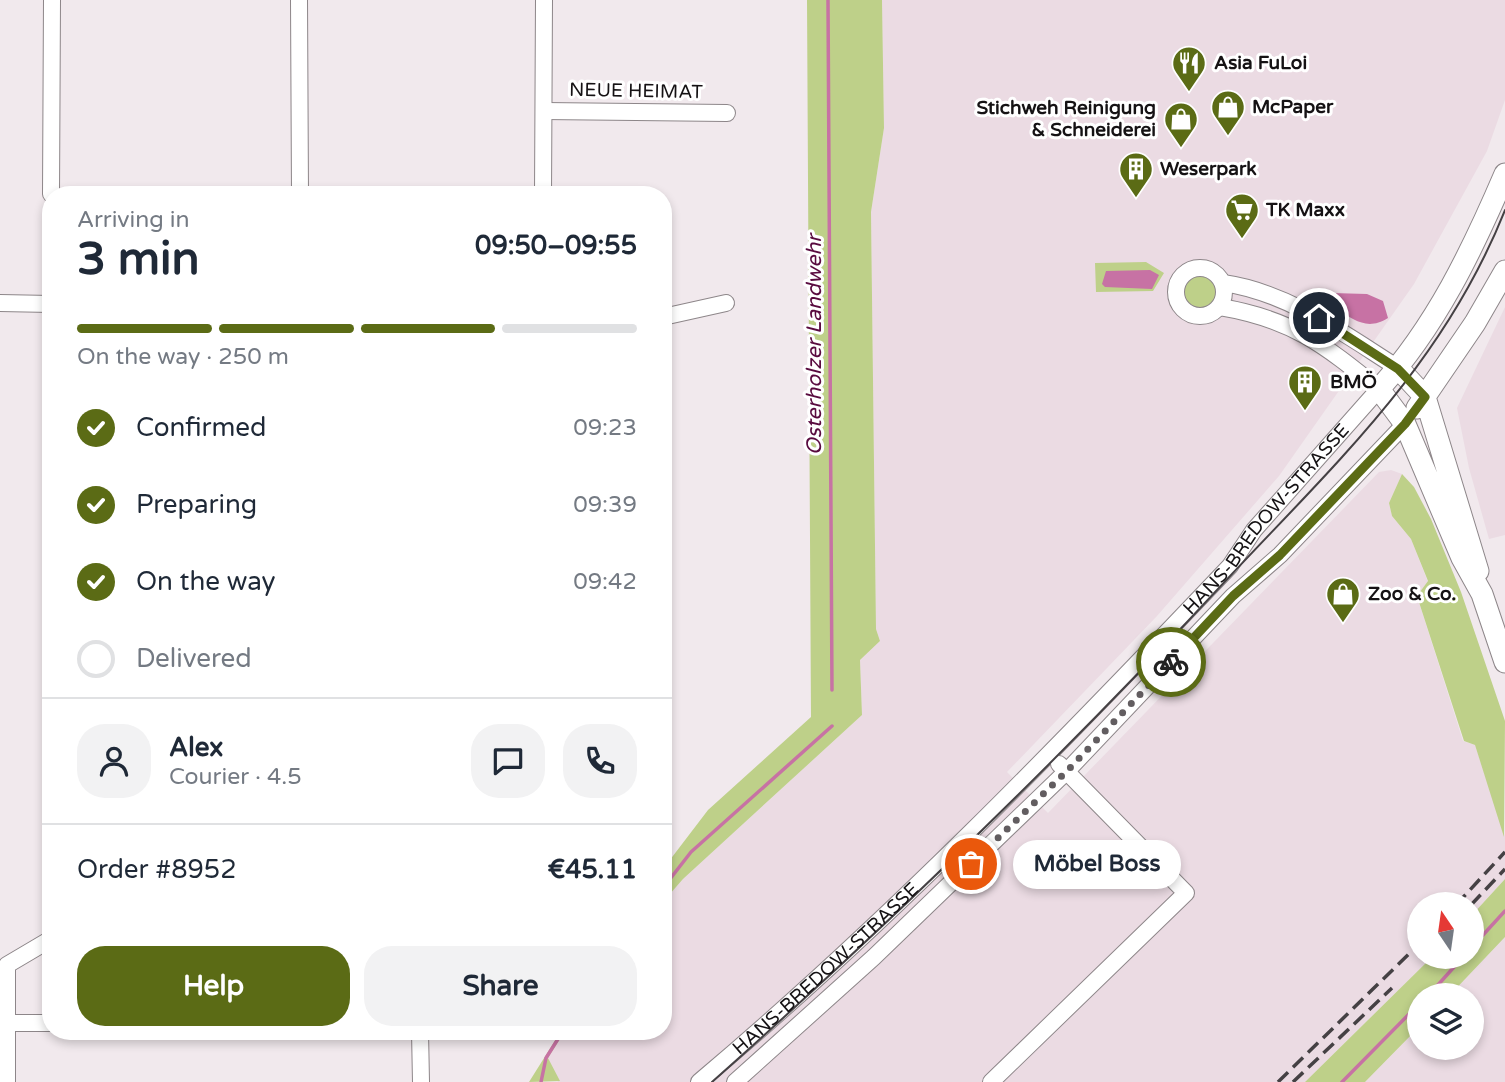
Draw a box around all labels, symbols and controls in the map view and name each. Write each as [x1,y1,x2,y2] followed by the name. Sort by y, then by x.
[1170,44,1208,93] restaurant icon: Asia FuLoi
[1214,52,1307,74] place label: Asia FuLoi
[569,79,703,103] street label: NEUE HEIMAT
[1209,88,1247,137] shop icon: McPaper
[1252,96,1334,119] place label: McPaper
[977,97,1156,141] place label: Stichweh Reinigung & Schneiderei
[1162,100,1200,149] shop icon: Stichweh Reinigung & Schneiderei
[1117,150,1155,199] building icon: Weserpark
[1160,158,1257,181] place label: Weserpark
[1223,191,1261,240] supermarket icon: TK Maxx
[1265,199,1345,221] place label: TK Maxx
[77,206,190,234] text: Arriving in
[475,230,637,261] text: 09:50–09:55
[77,232,200,287] text: 3 min
[802,232,827,455] water label: Osterholzer Landwehr
[1289,288,1349,348] pin
[1300,299,1338,337] icon: home
[77,343,289,371] text: On the way · 250 m
[1286,363,1324,412] building icon: BMÖ
[1330,370,1377,393] place label: BMÖ
[77,409,115,447] icon: check
[136,412,266,443] text: Confirmed
[573,414,637,442] text: 09:23
[1179,419,1354,619] street label: HANS-BREDOW-STRASSE
[77,486,115,524] icon: check
[136,489,257,520] text: Preparing
[573,491,637,519] text: 09:39
[77,563,115,601] icon: check
[136,566,276,597] text: On the way
[573,568,637,596] text: 09:42
[1324,575,1362,624] shop icon: Zoo & Co.
[1368,583,1456,605] place label: Zoo & Co.
[1136,627,1206,697] courier
[136,643,252,674] text: Delivered
[1152,643,1190,681] icon: bike
[77,724,151,798] button: person
[471,724,545,798] button: chat
[563,724,637,798] button: phone
[169,732,223,763] text: Alex
[169,763,302,791] text: Courier · 4.5
[941,834,1001,894] pin
[1013,840,1181,888] callout: Möbel Boss
[952,845,990,883] icon: bag
[1033,850,1161,878] text: Möbel Boss
[77,854,237,885] text: Order #8952
[547,854,637,885] text: €45.11
[728,878,923,1059] street label: HANS-BREDOW-STRASSE
[1407,892,1484,970] north arrow
[1407,892,1484,1060] map controls
[77,946,350,1026] button: Help
[364,946,637,1026] button: Share
[1407,983,1484,1060] button: layers

